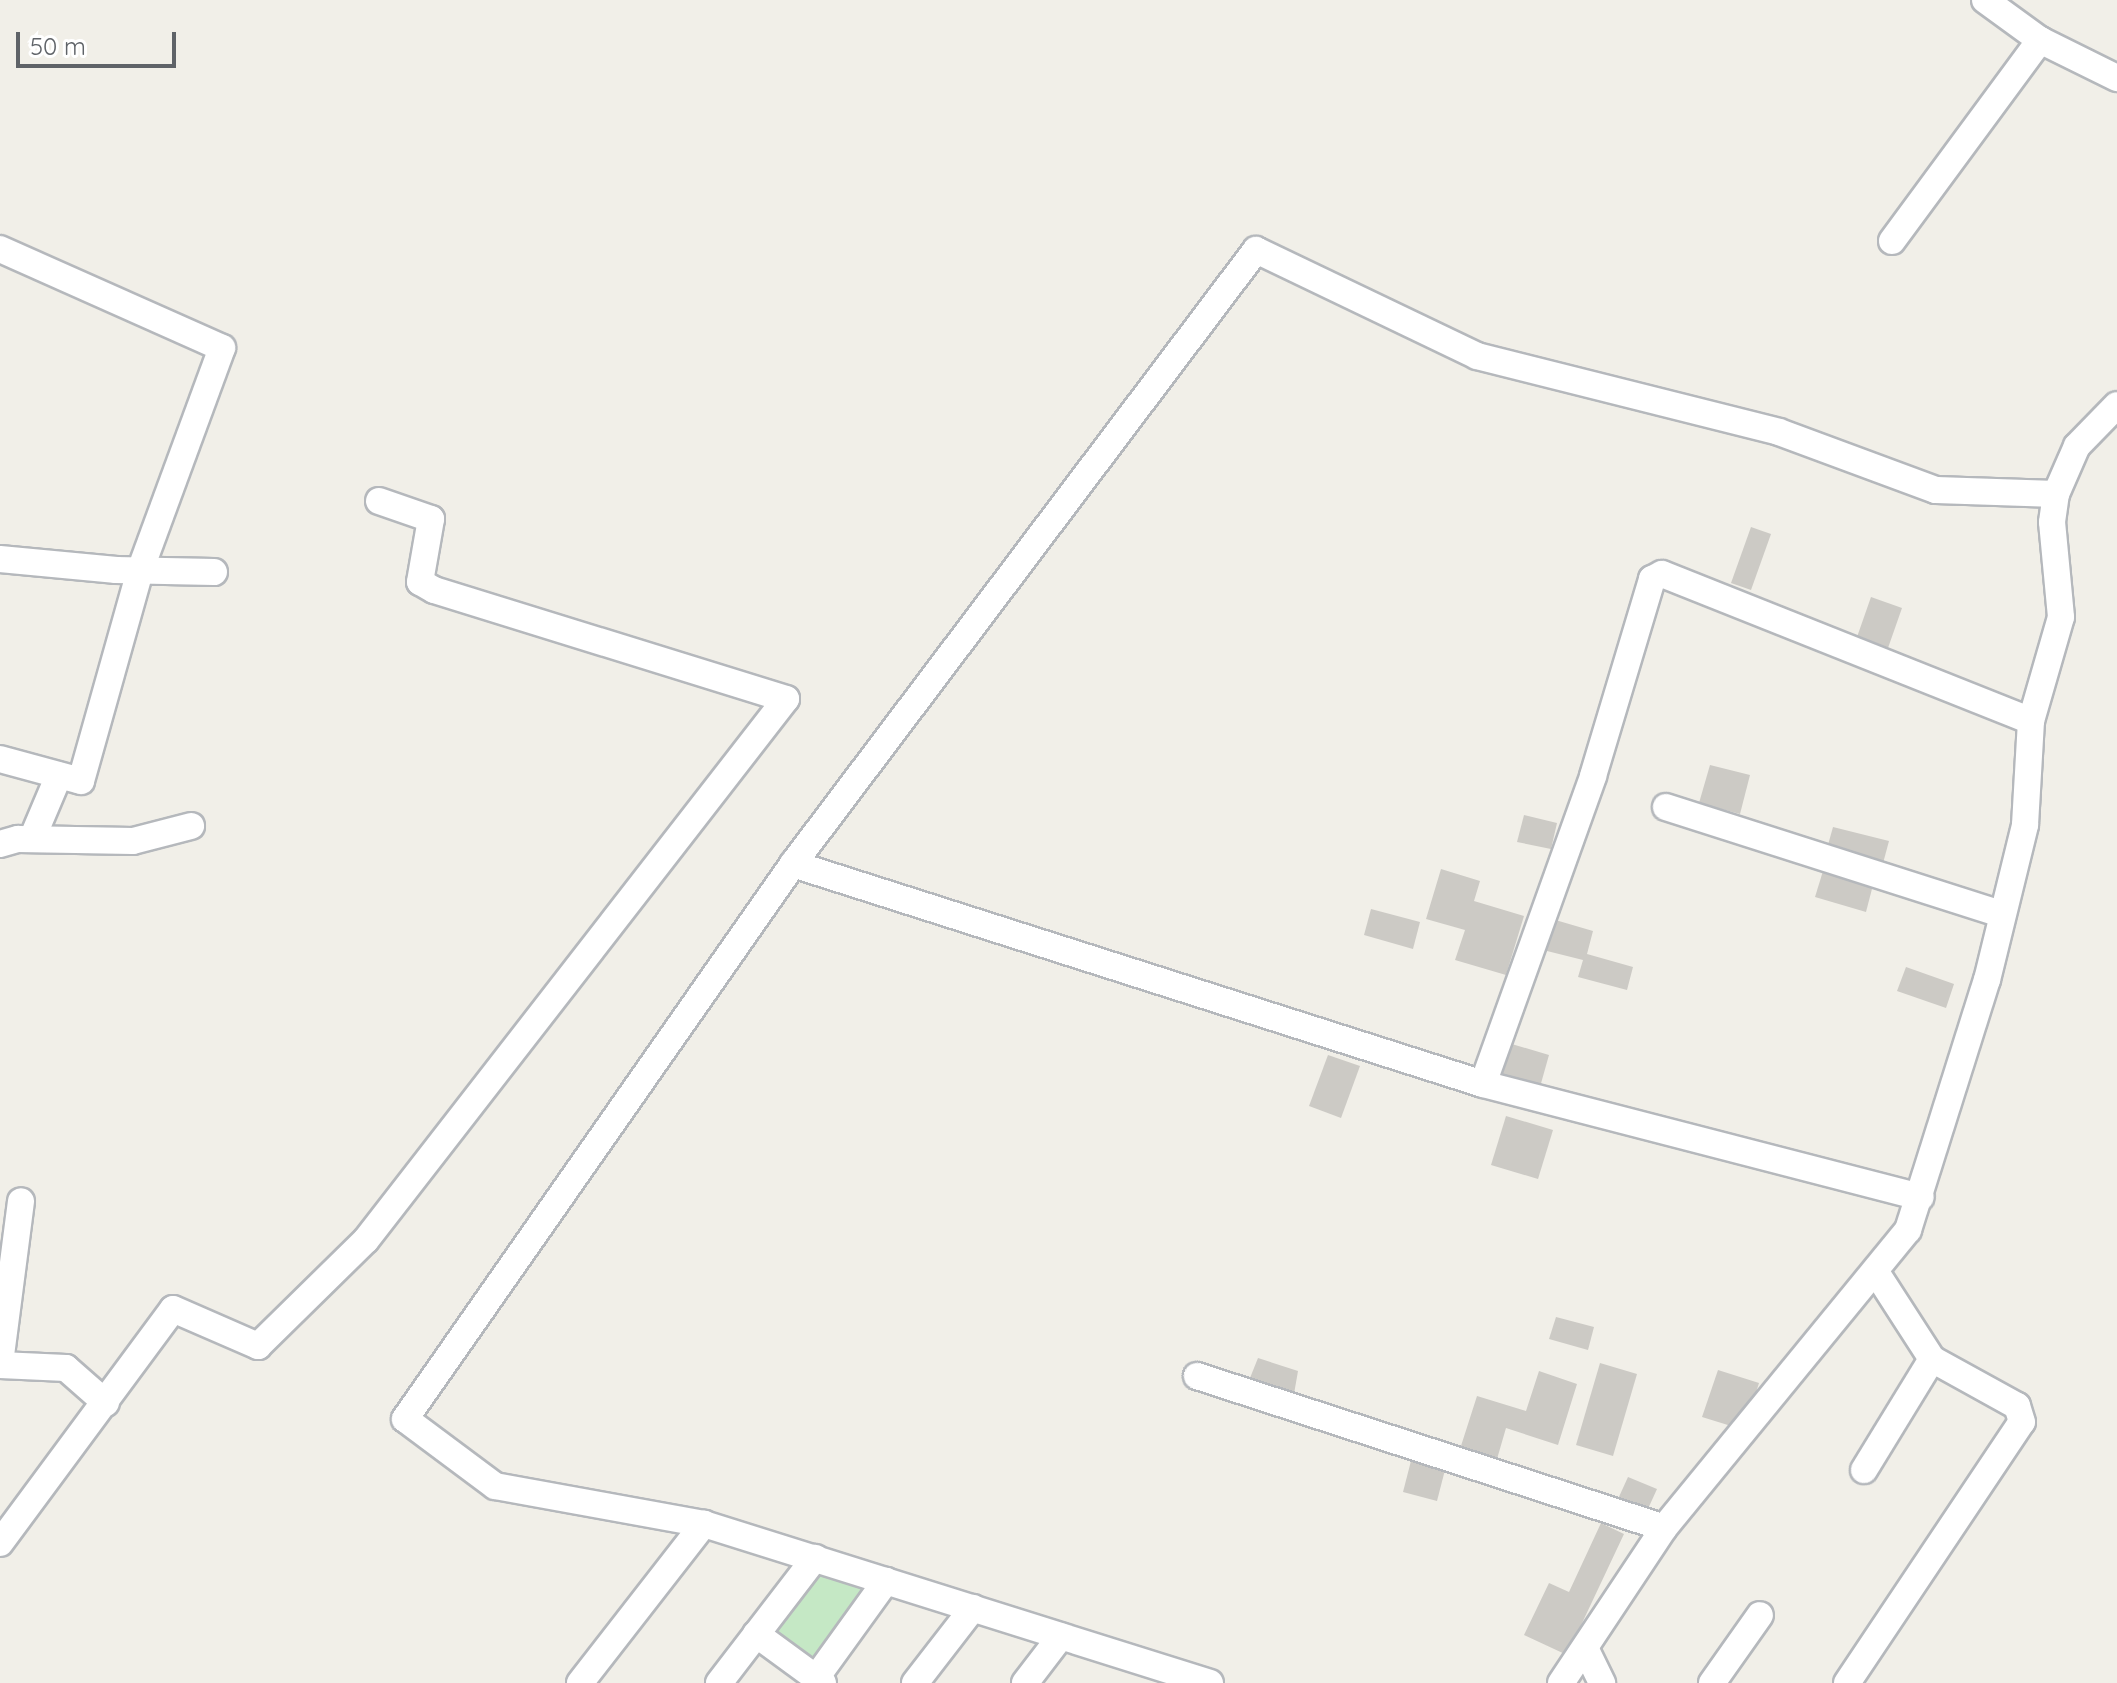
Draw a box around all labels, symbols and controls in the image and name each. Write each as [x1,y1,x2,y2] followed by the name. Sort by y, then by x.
[20,16,180,66] scale bar
[30,31,86,61] text: 50 m

